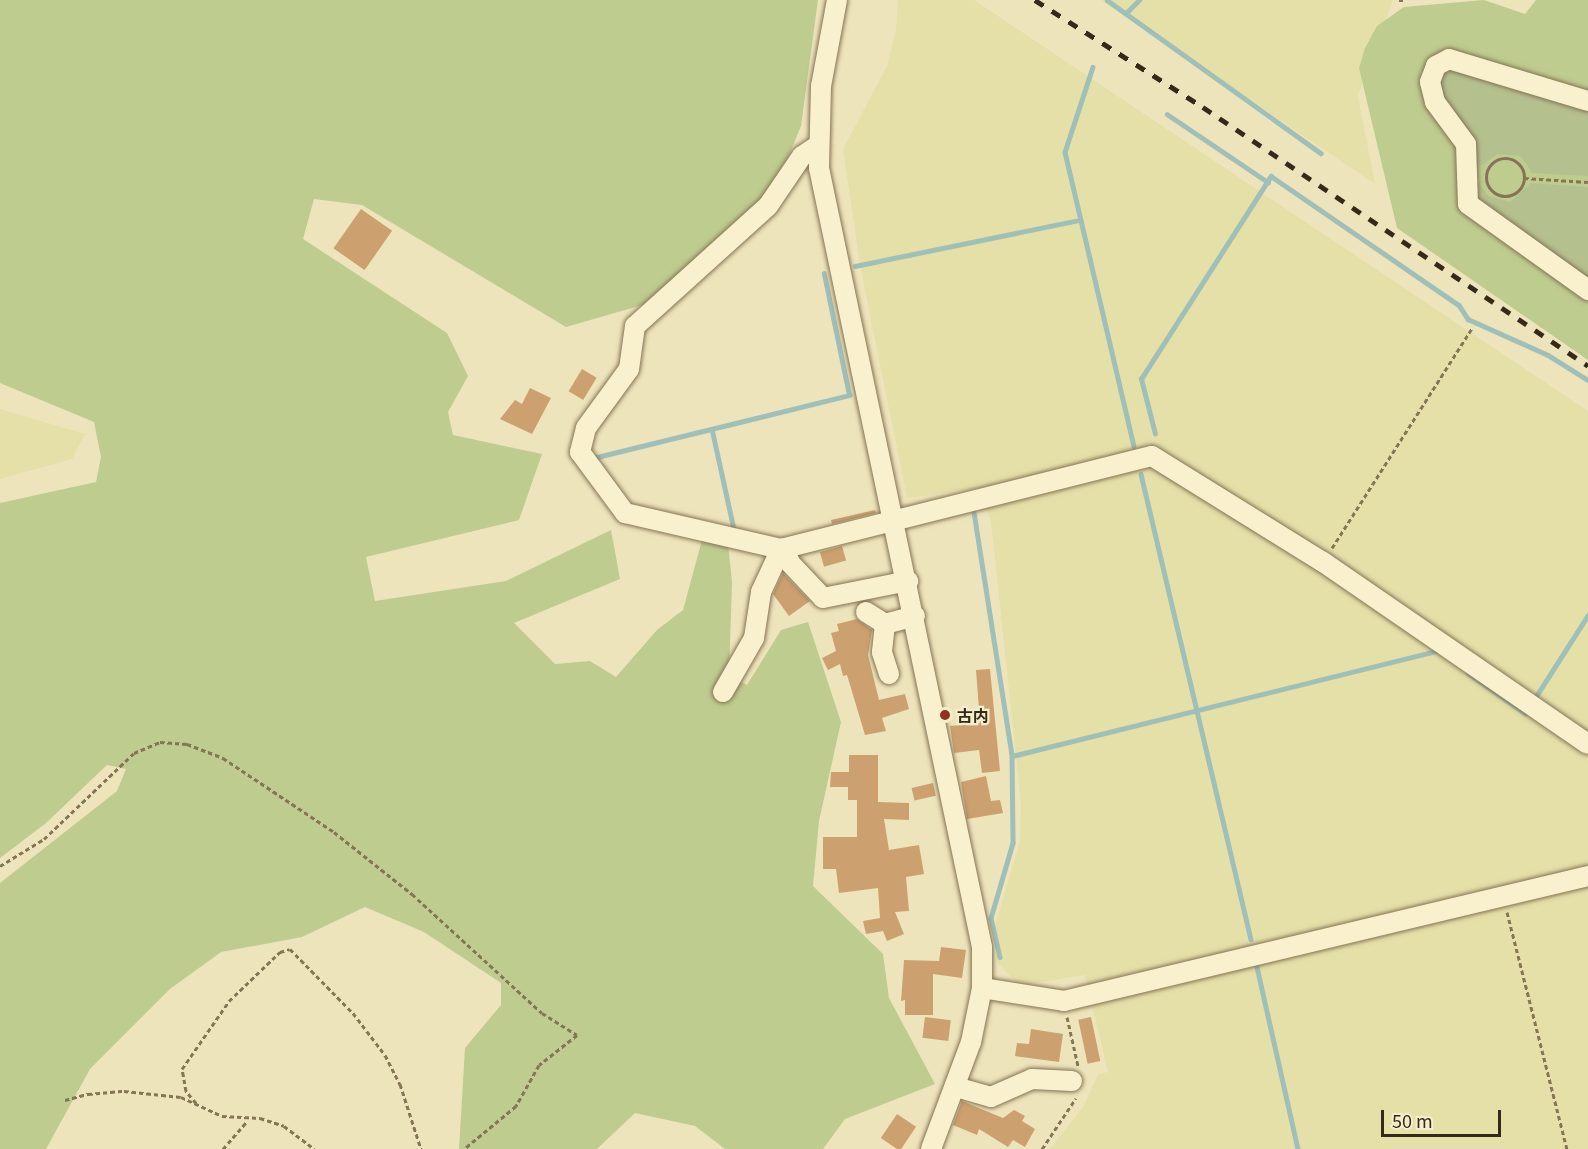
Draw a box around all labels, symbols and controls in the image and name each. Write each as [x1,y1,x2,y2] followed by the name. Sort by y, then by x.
[957,705,989,725] place label: 古内
[938,708,952,722] marker: 古内
[1384,1098,1504,1136] scale bar
[1392,1107,1433,1133] text: 50 m

